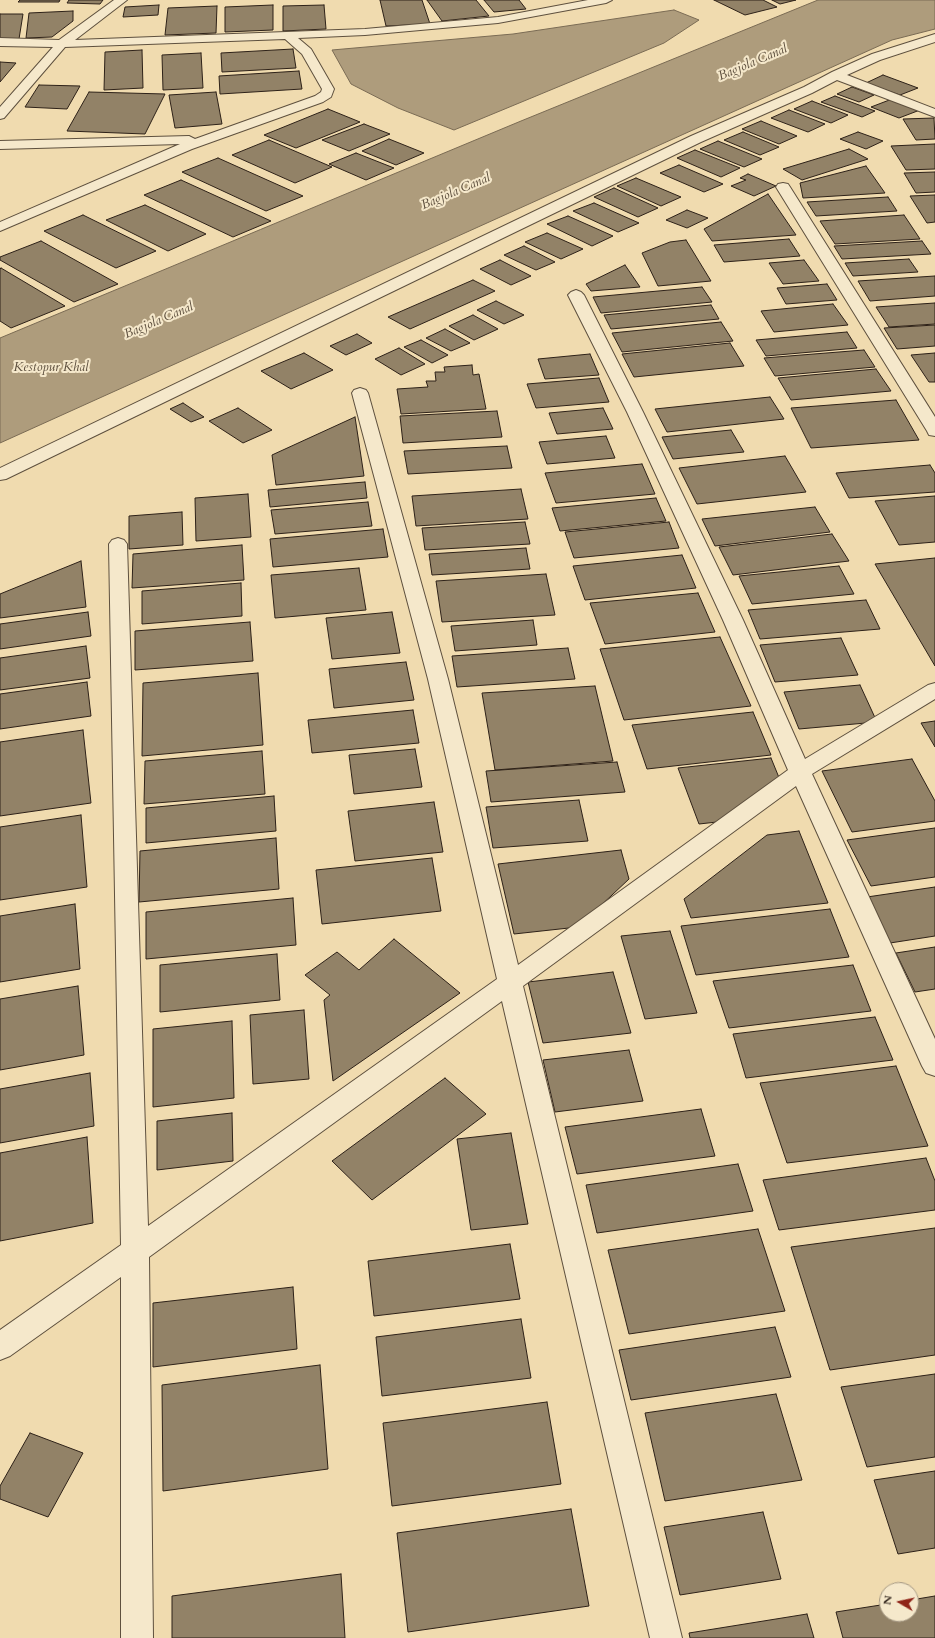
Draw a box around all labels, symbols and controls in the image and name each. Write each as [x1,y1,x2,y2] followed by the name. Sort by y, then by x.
[716,41,790,85] water label: Bagjola Canal
[419,170,493,214] water label: Bagjola Canal
[122,299,196,343] water label: Bagjola Canal
[13,360,89,376] water label: Kestopur Khal
[879,1582,919,1622] north arrow
[879,1594,896,1606] text: N

